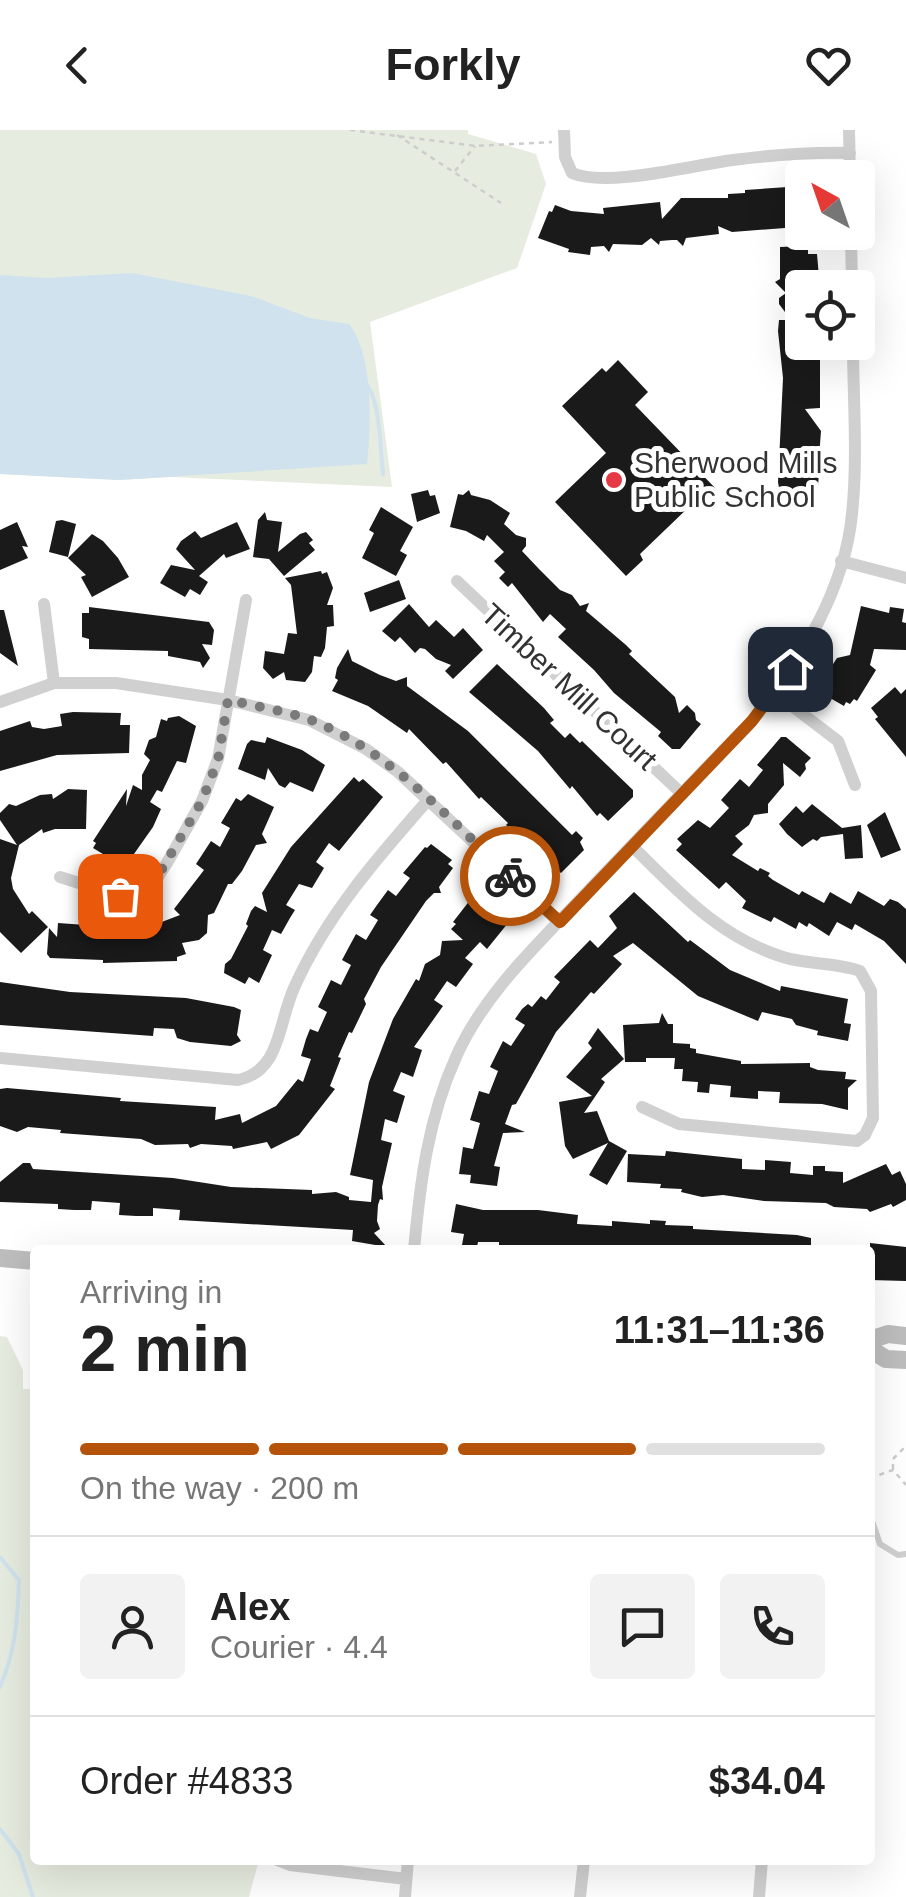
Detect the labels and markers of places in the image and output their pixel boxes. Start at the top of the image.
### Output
place label: Sherwood Mills Public School [634,446,837,513]
marker: Sherwood Mills Public School [603,469,625,491]
pin [748,627,833,712]
pin [78,854,163,939]

